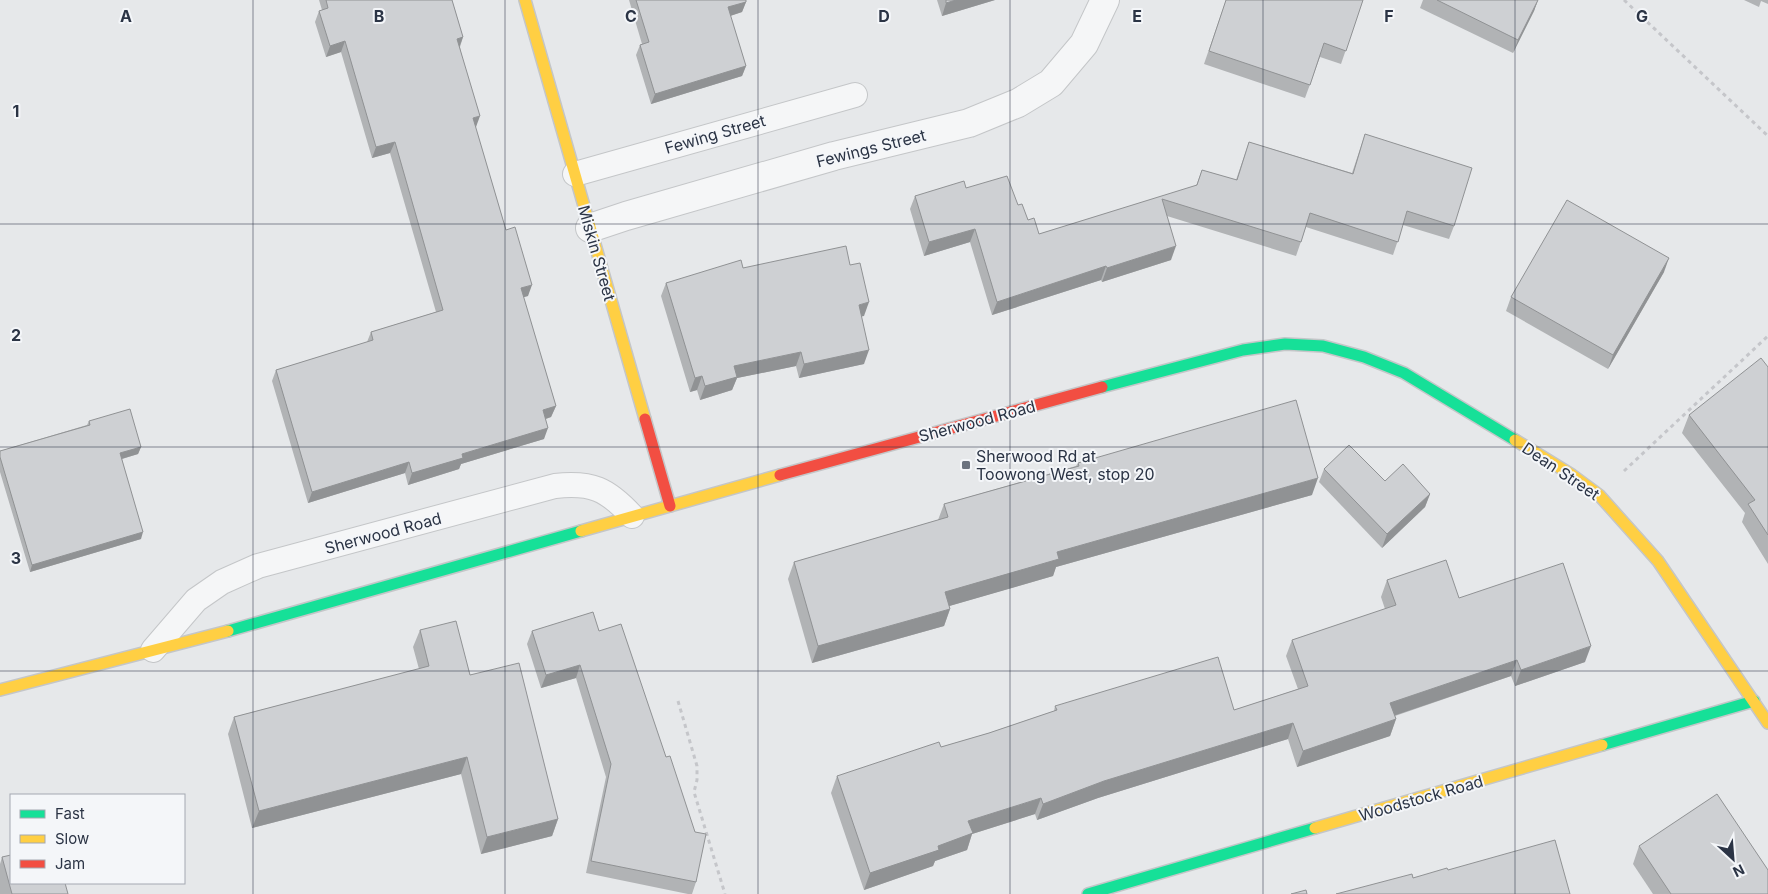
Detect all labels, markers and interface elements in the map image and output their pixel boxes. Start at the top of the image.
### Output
text: A [120,6,132,26]
text: B [374,6,384,26]
text: C [625,6,637,26]
text: D [878,6,890,26]
text: E [1132,6,1142,26]
text: F [1384,6,1394,26]
text: G [1636,6,1648,26]
text: 1 [13,101,19,121]
street label: Fewing Street [662,110,768,158]
street label: Fewings Street [814,125,928,171]
street label: Miskin Street [574,203,620,303]
text: 2 [11,325,21,345]
street label: Sherwood Road [916,396,1038,446]
street label: Dean Street [1518,438,1604,504]
place label: Sherwood Rd at Toowong West, stop 20 [976,446,1154,484]
marker: Sherwood Rd at Toowong West, stop 20 [960,459,972,471]
street label: Sherwood Road [322,508,444,558]
text: 3 [11,548,21,568]
street label: Woodstock Road [1357,771,1485,825]
legend [10,794,185,884]
text: Fast [55,804,85,823]
text: Slow [55,829,89,848]
north arrow [1708,834,1758,884]
text: Jam [55,854,85,873]
text: N [1730,861,1747,881]

